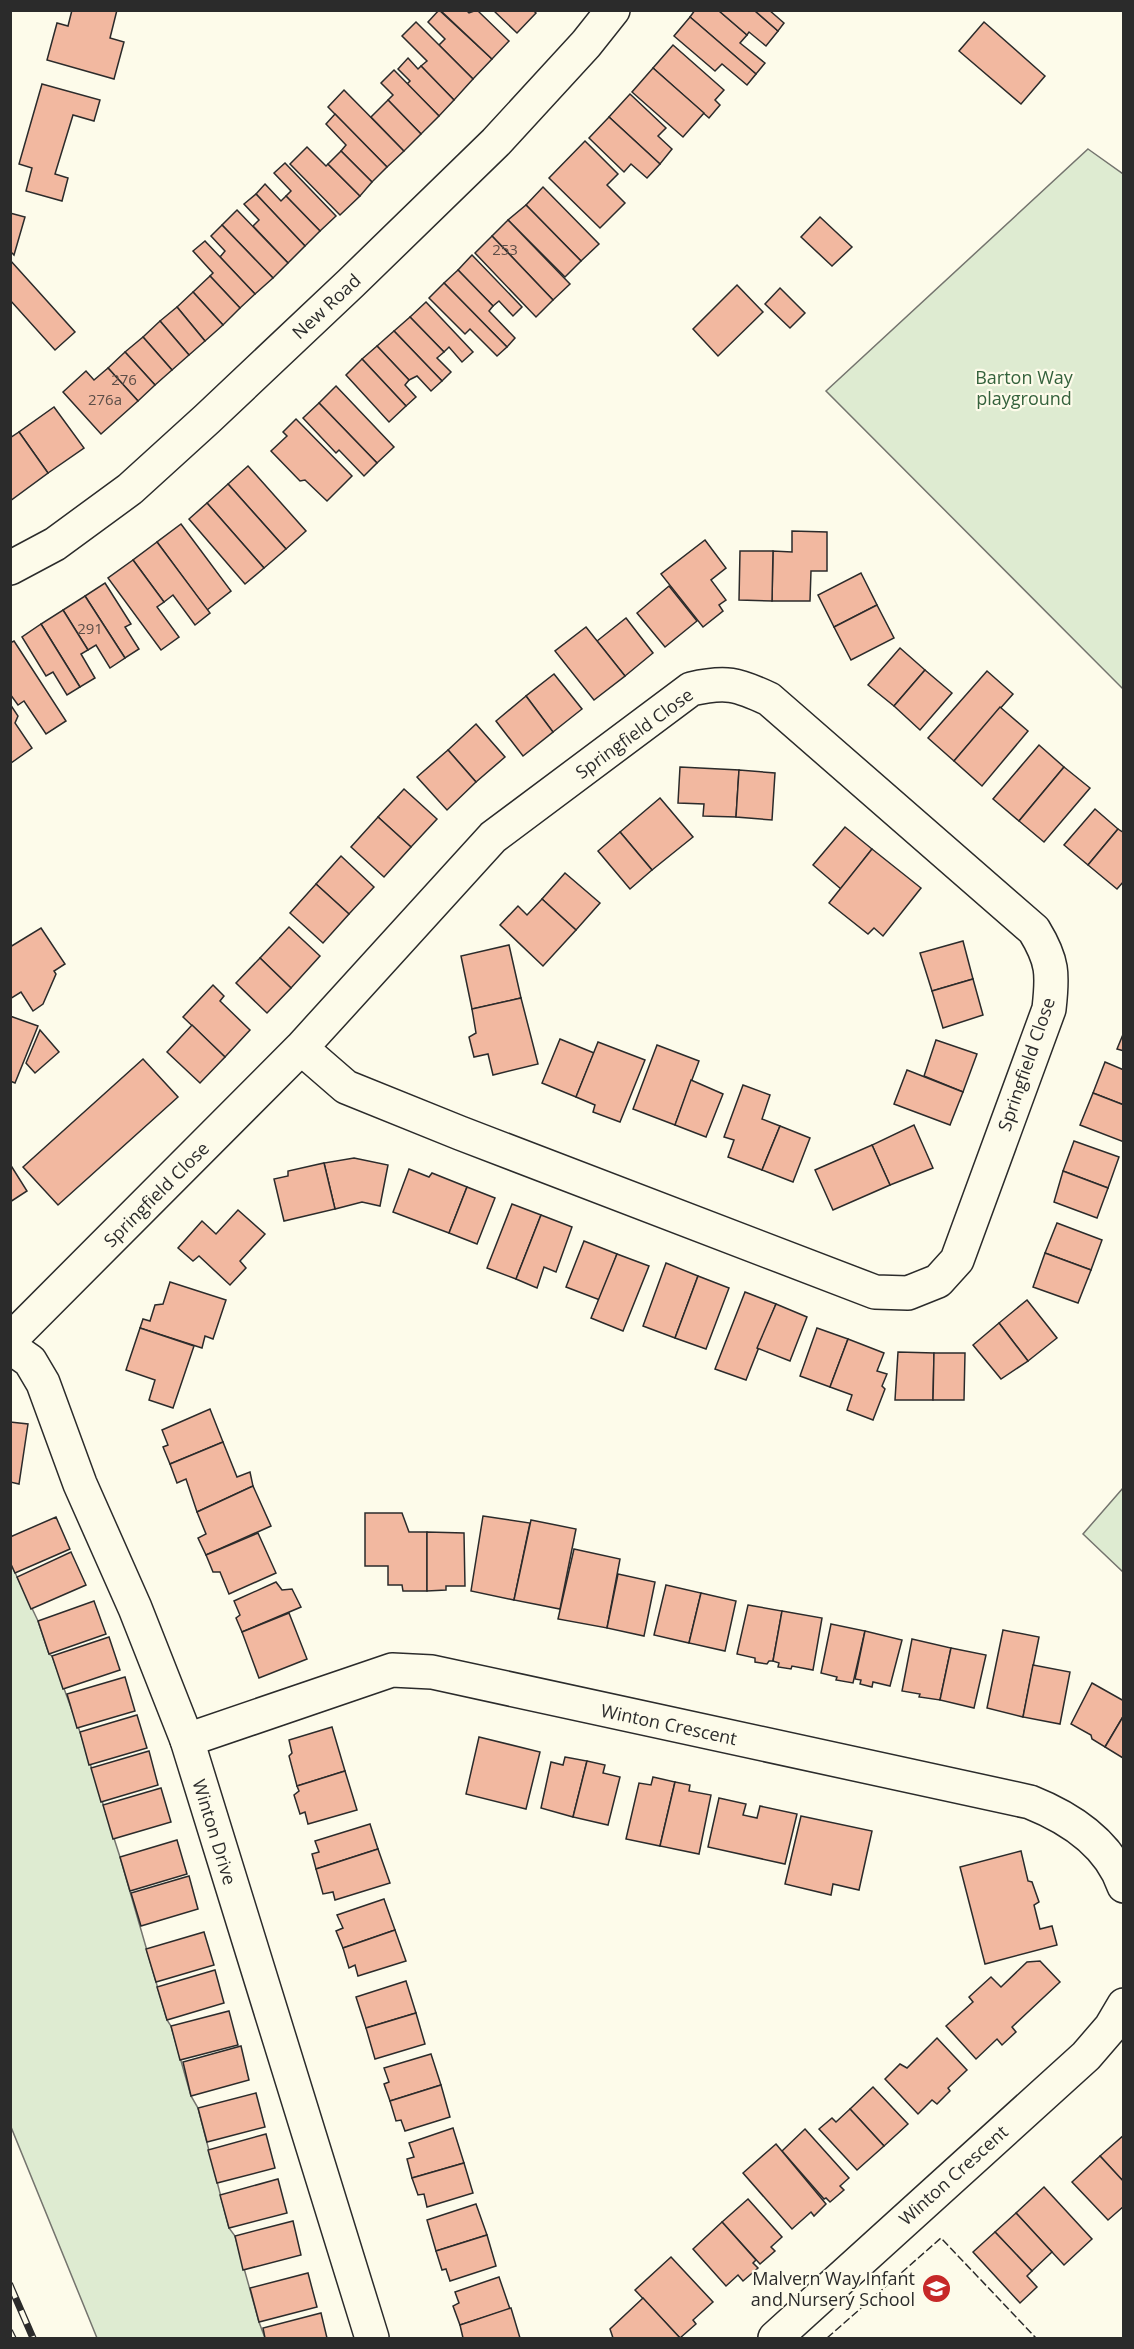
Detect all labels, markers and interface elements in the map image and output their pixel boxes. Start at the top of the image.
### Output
house number: 253 [492,239,518,259]
street label: New Road [287,268,365,344]
park label: Barton Way playground [975,365,1074,410]
house number: 276 [111,369,137,389]
house number: 276a [88,389,122,409]
house number: 291 [77,618,103,638]
street label: Springfield Close [570,682,698,784]
street label: Springfield Close [992,994,1060,1134]
street label: Springfield Close [98,1136,214,1252]
street label: Winton Crescent [599,1698,739,1750]
street label: Winton Drive [188,1776,242,1888]
street label: Winton Crescent [893,2120,1013,2230]
place label: Malvern Way Infant and Nursery School [751,2266,915,2311]
school or university icon: Malvern Way Infant and Nursery School [920,2272,952,2304]

